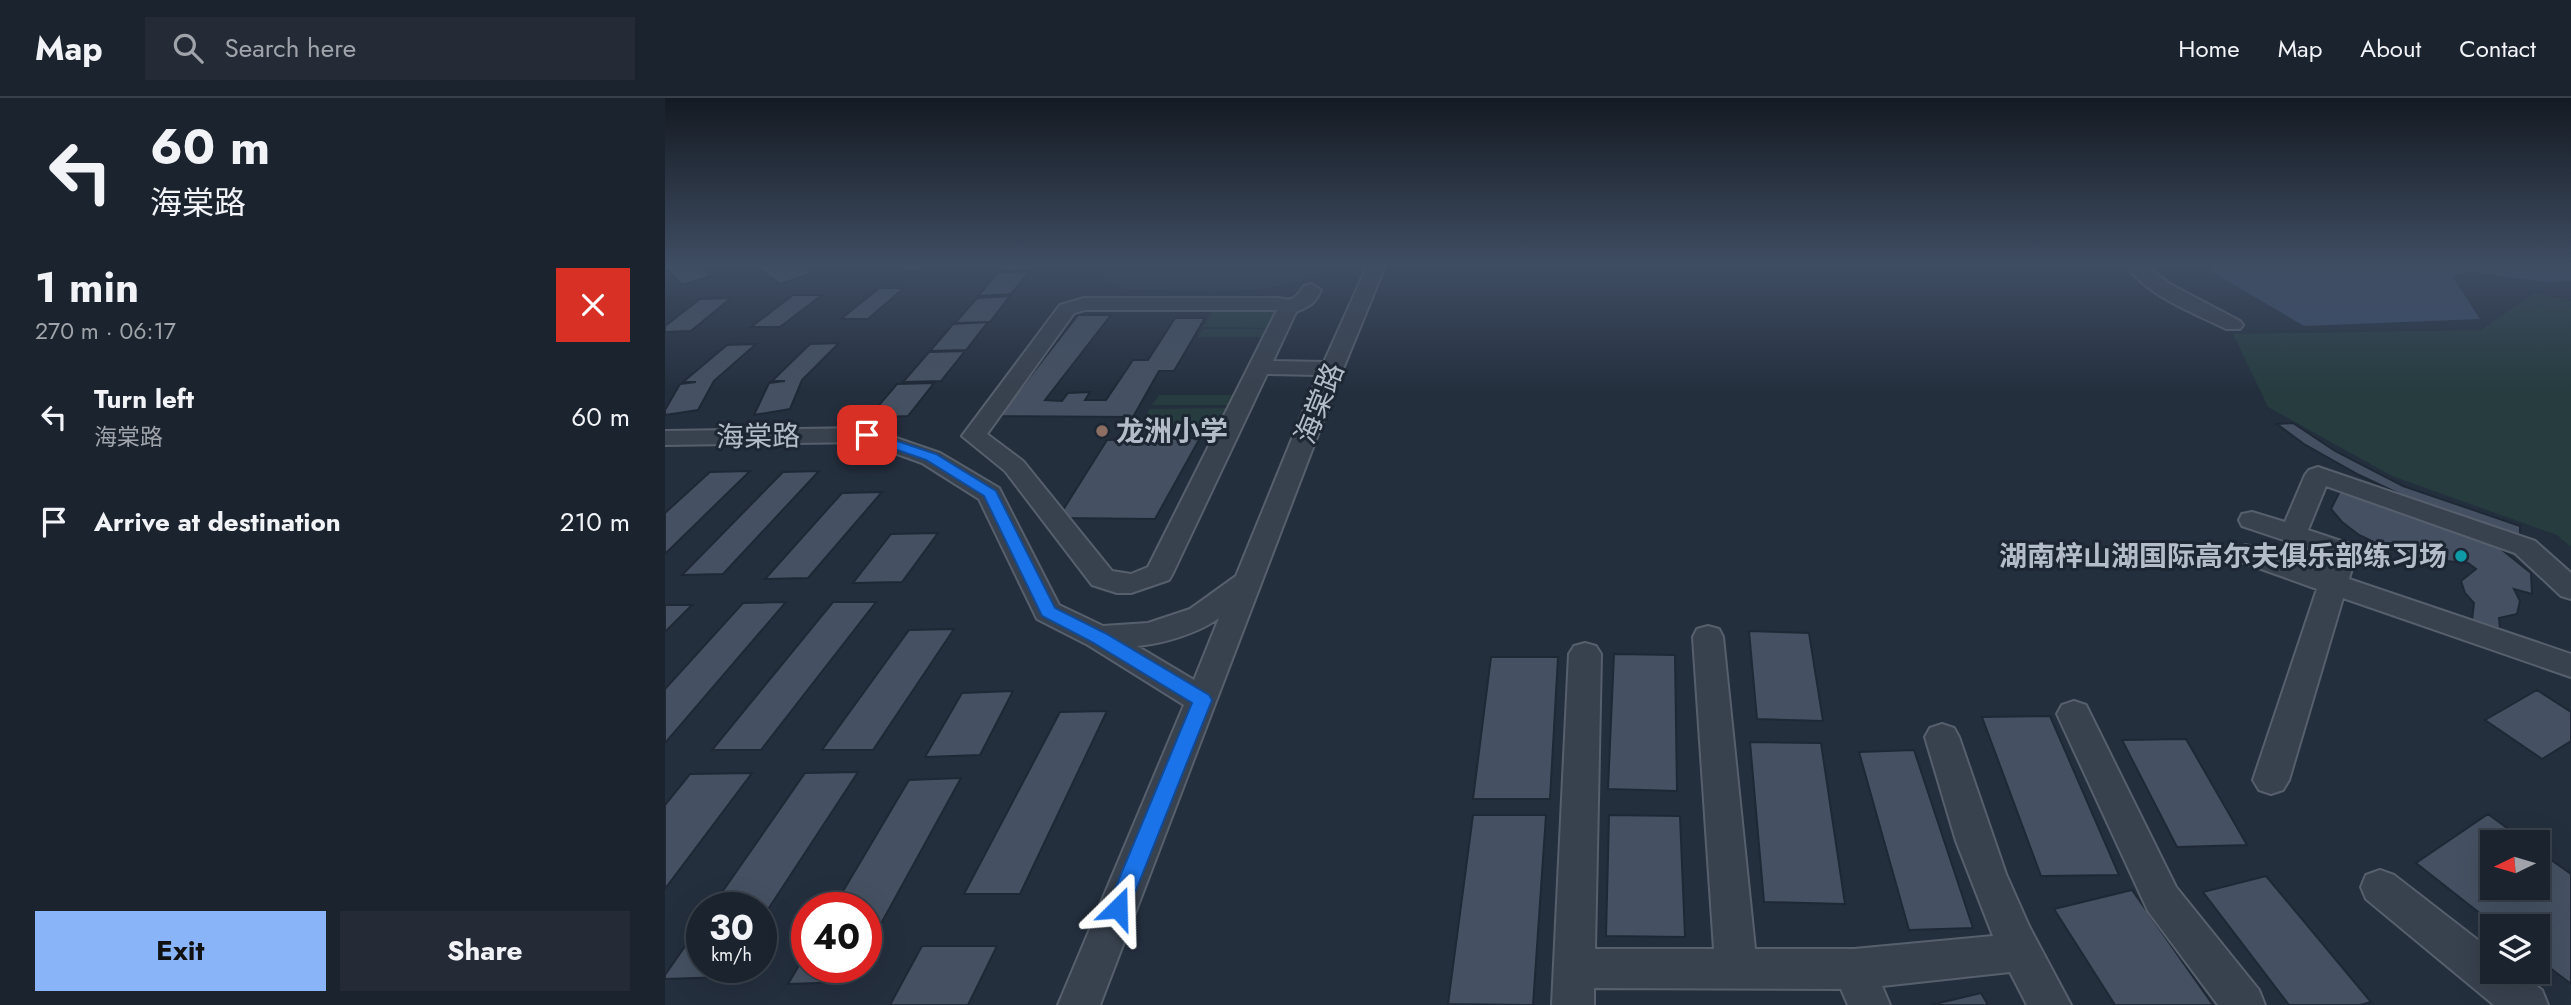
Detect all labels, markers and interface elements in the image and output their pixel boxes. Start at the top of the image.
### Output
search box [145,17,635,80]
text: Map [35,25,103,72]
icon: search [169,29,207,67]
text: Search here [225,29,356,67]
text: Home [2178,31,2240,66]
text: Map [2278,31,2322,66]
text: About [2360,31,2421,66]
text: Contact [2459,31,2536,66]
text: 60 m [150,112,270,182]
icon: left [35,126,126,217]
text: 海棠路 [150,180,246,226]
text: 1 min [35,257,139,318]
button: close [556,268,630,342]
text: 270 m · 06:17 [35,314,176,348]
street label: 海棠路 [1285,357,1354,450]
text: Turn left [94,380,194,418]
icon: left [35,398,73,436]
text: 60 m [571,398,630,436]
pin [837,405,897,465]
place label: 龙洲小学 [1116,411,1228,452]
street label: 海棠路 [716,415,800,458]
icon: arrive [848,416,886,454]
text: 海棠路 [94,420,163,454]
marker: 龙洲小学 [1094,423,1110,439]
icon: arrive [35,503,73,541]
text: Arrive at destination [94,503,341,541]
text: 210 m [560,503,630,541]
place label: 湖南梓山湖国际高尔夫俱乐部练习场 [1999,536,2447,577]
marker: 湖南梓山湖国际高尔夫俱乐部练习场 [2453,548,2469,564]
north arrow [2480,830,2550,900]
map controls [2480,830,2550,984]
position arrow [1081,871,1155,945]
speed limit sign: 40 [791,892,882,983]
text: 30 [709,903,754,953]
button: Exit [35,911,326,991]
button: Share [340,911,630,991]
button: layers [2480,914,2550,984]
text: km/h [711,942,752,968]

